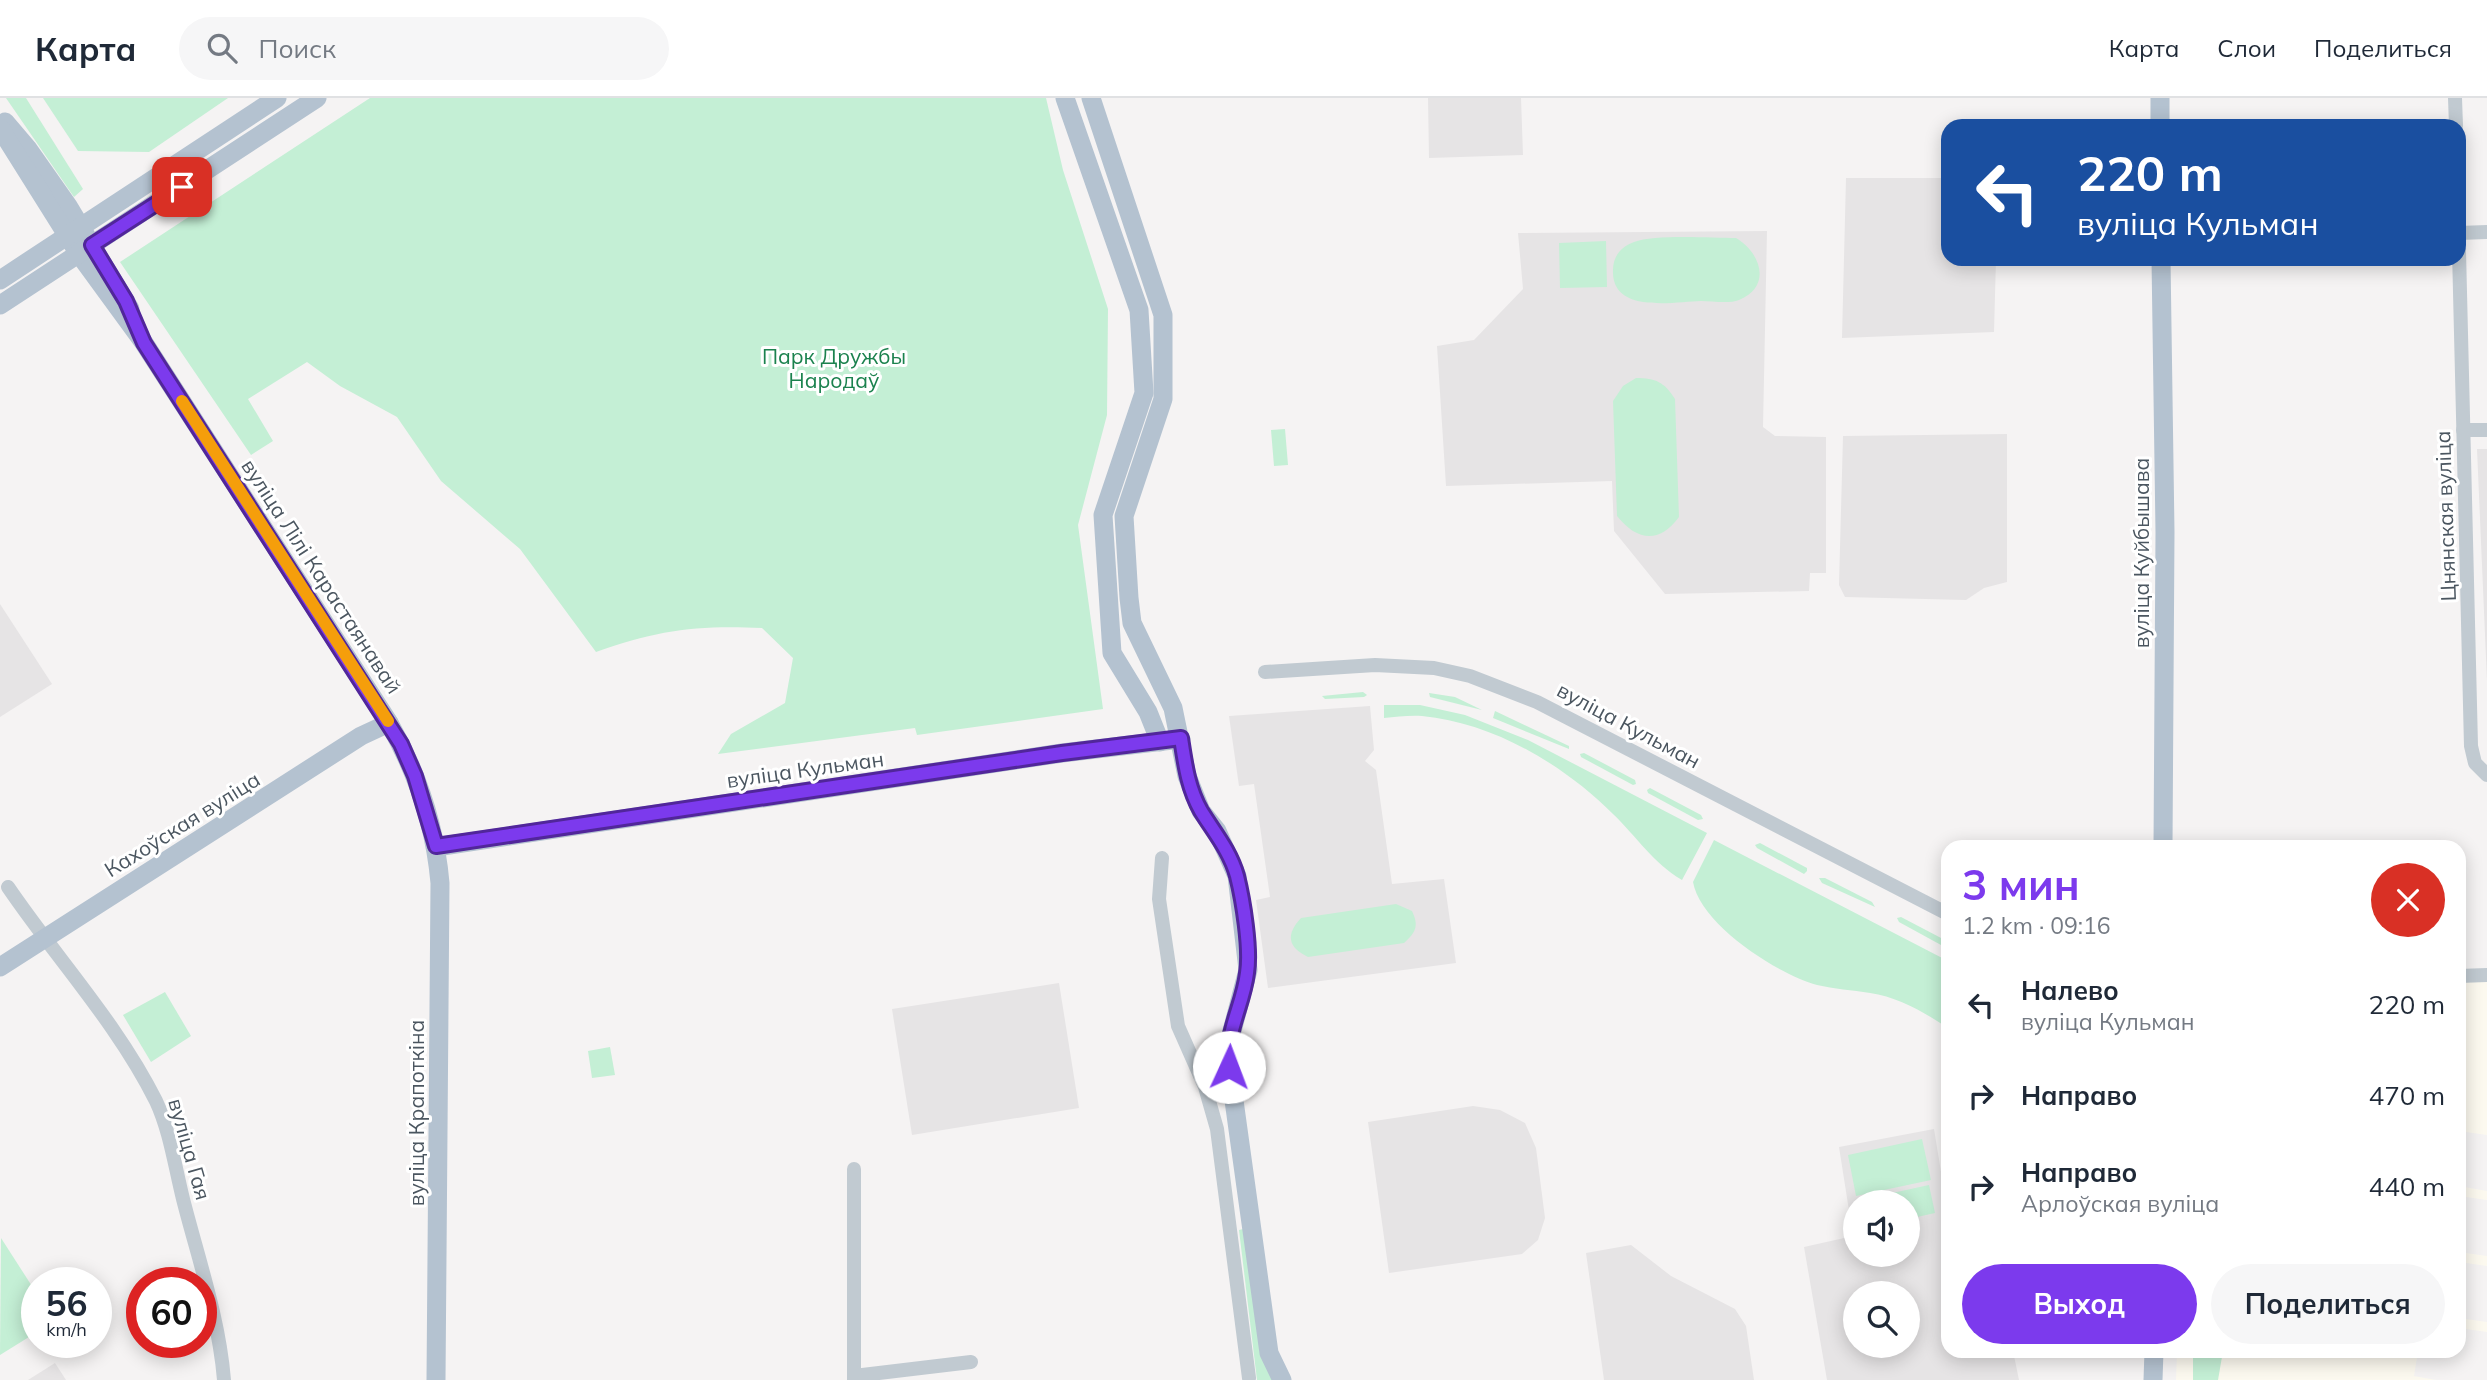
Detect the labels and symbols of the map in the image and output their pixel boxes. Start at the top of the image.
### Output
pin [152,157,212,217]
park label: Парк Дружбы Народаў [762,343,906,393]
street label: Цнянская вуліца [2429,430,2461,602]
street label: вуліца Лілі Карастаянавай [236,454,408,698]
street label: вуліца Куйбышава [2128,458,2154,648]
street label: вуліца Кульман [1553,676,1705,774]
street label: вуліца Кульман [725,745,885,793]
street label: Кахоўская вуліца [99,766,265,882]
street label: вуліца Крапоткіна [403,1020,429,1206]
position arrow [1192,1030,1266,1104]
street label: вуліца Гая [163,1095,217,1203]
speed limit sign: 60 [126,1267,217,1358]

